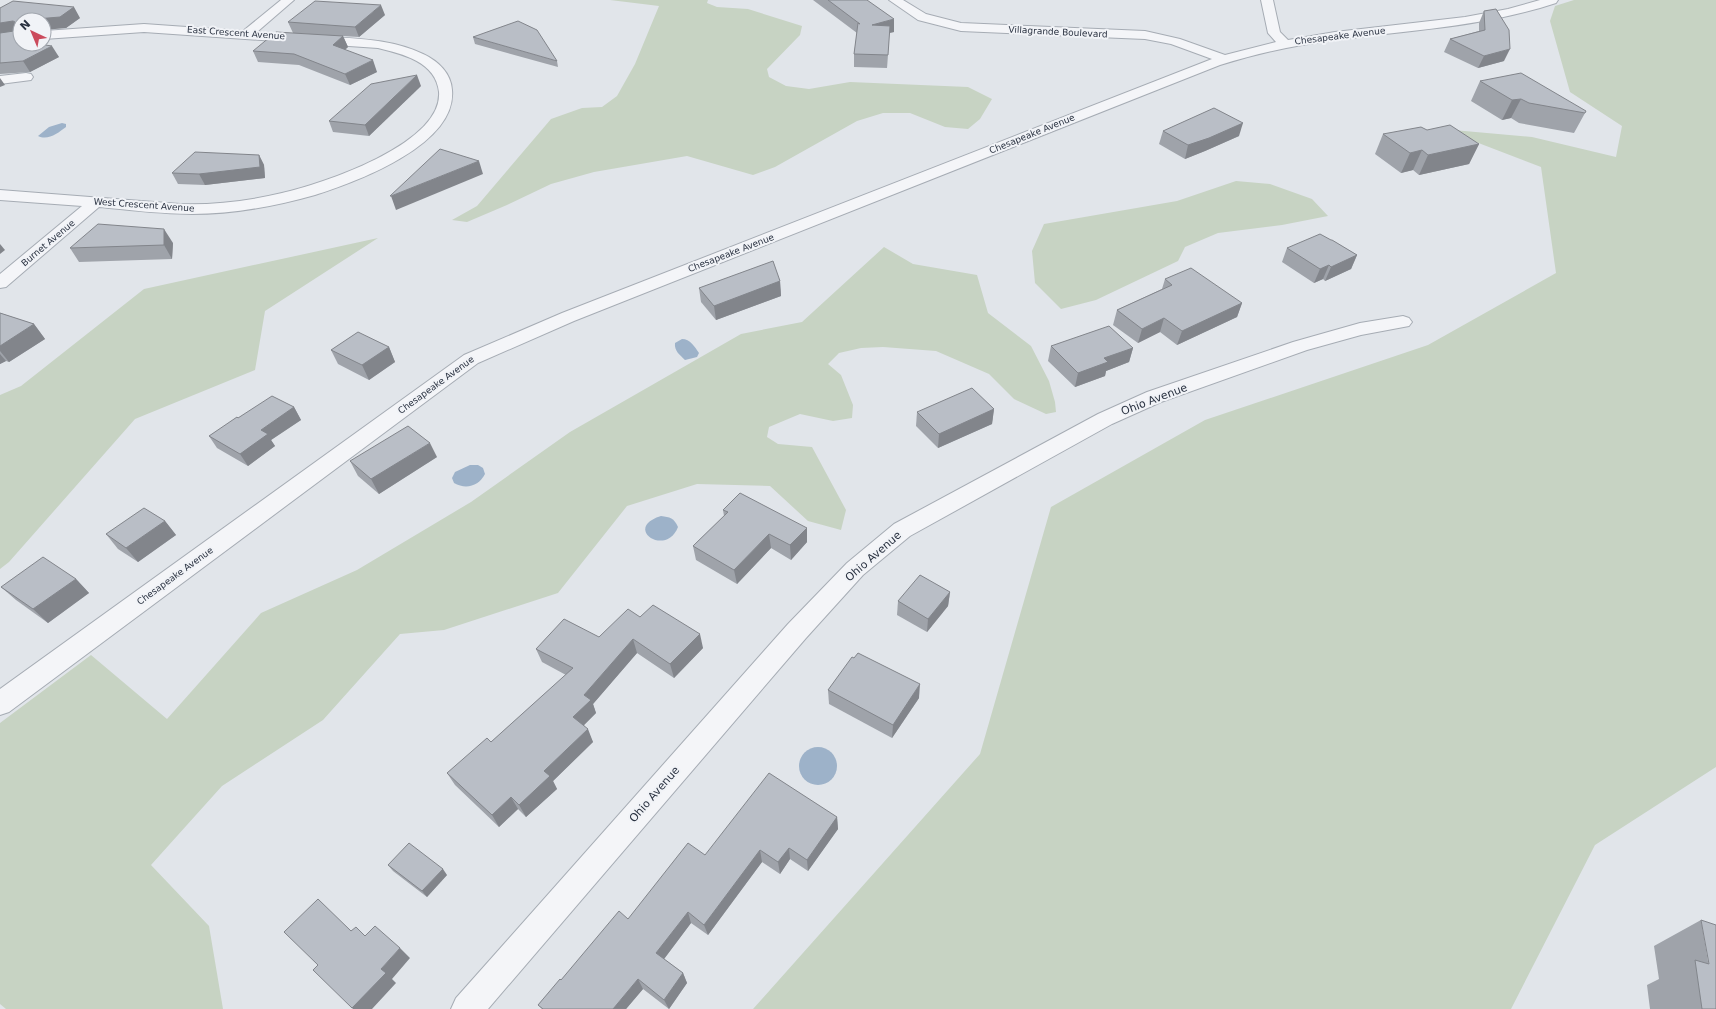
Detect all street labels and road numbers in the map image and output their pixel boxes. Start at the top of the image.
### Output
street label: Villagrande Boulevard [1008,24,1108,40]
street label: East Crescent Avenue [187,25,286,41]
street label: Chesapeake Avenue [1294,25,1386,47]
street label: Chesapeake Avenue [988,112,1077,156]
street label: West Crescent Avenue [93,196,195,214]
street label: Burnet Avenue [19,218,77,268]
street label: Chesapeake Avenue [687,232,776,274]
street label: Chesapeake Avenue [396,354,476,416]
street label: Ohio Avenue [1119,381,1189,418]
street label: Ohio Avenue [843,528,904,584]
street label: Chesapeake Avenue [135,545,215,607]
street label: Ohio Avenue [627,764,682,825]

